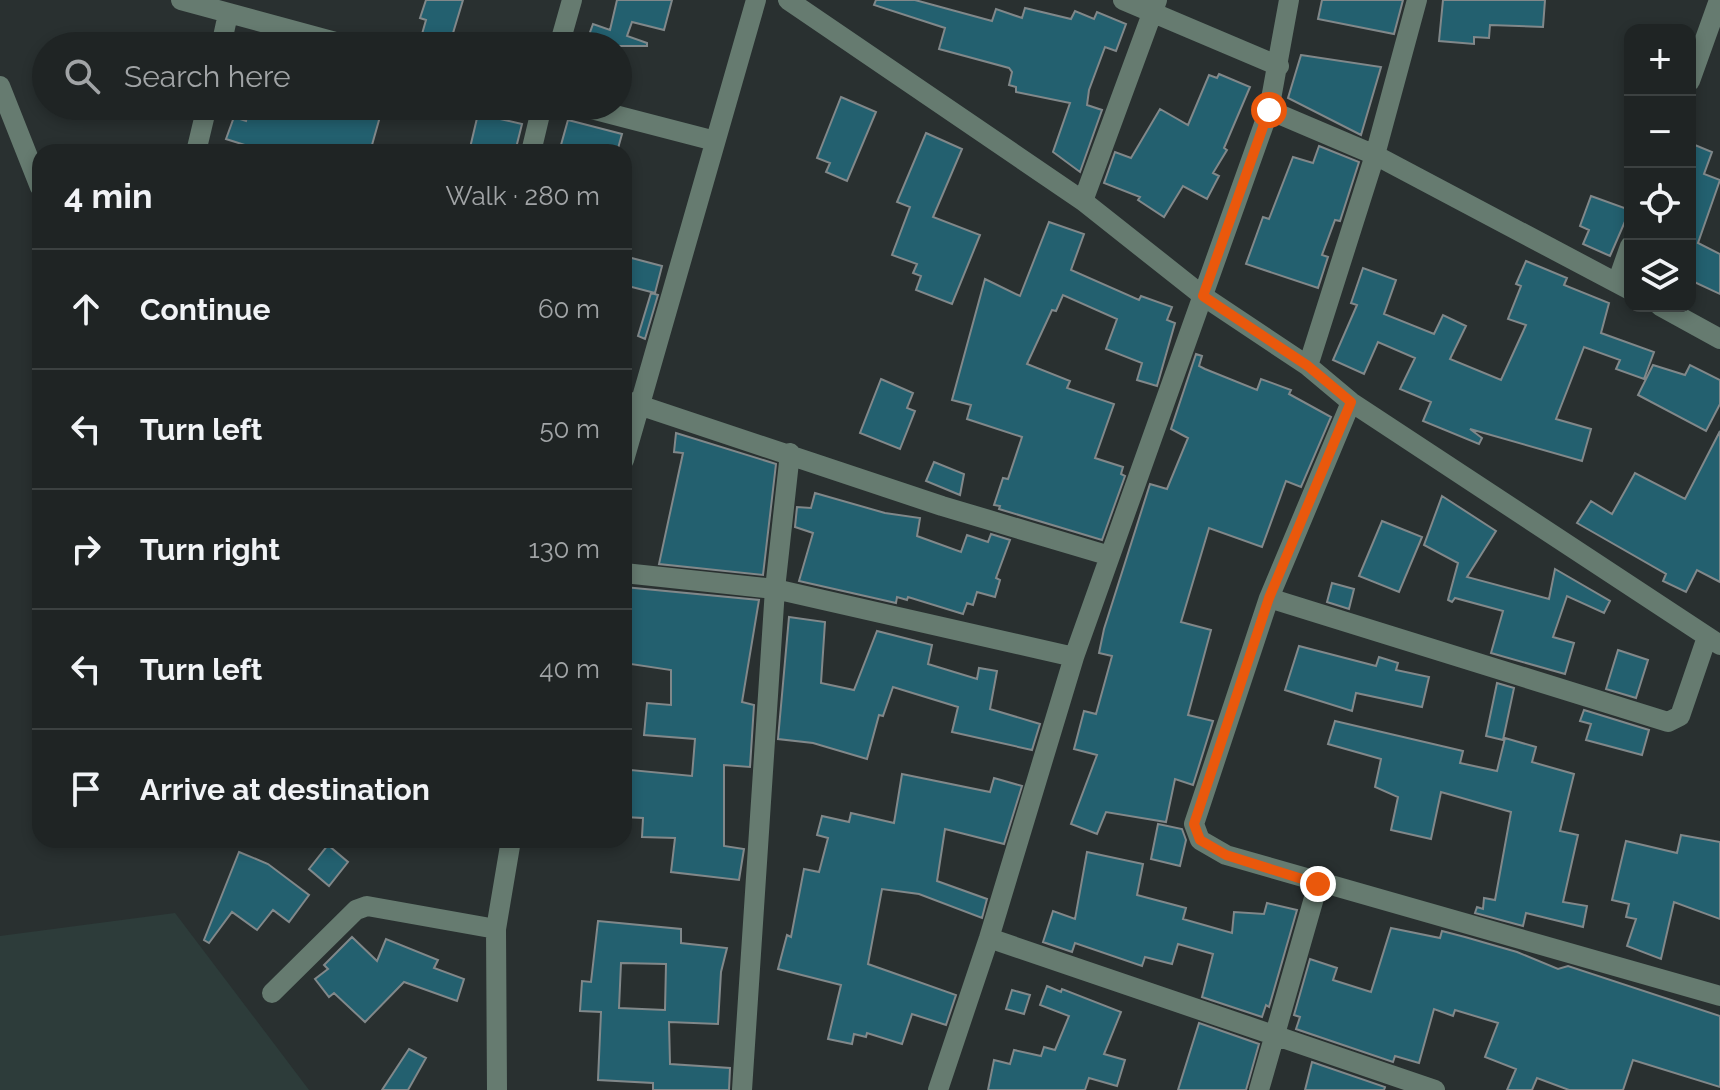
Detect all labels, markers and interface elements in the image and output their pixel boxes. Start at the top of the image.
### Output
map controls [1624,24,1696,312]
button: + [1624,24,1696,96]
search box [32,32,632,120]
icon: search [60,54,104,98]
text: Search here [124,59,291,94]
route start [1251,92,1287,128]
button: − [1624,96,1696,168]
button: locate [1624,168,1696,240]
text: 4 min [64,176,152,216]
text: Walk · 280 m [446,181,600,211]
button: layers [1624,240,1696,312]
icon: ahead [64,287,108,331]
text: Continue [140,292,271,327]
text: 60 m [538,294,600,324]
icon: left [64,407,108,451]
text: Turn left [140,412,262,447]
text: 50 m [539,414,600,444]
icon: right [64,527,108,571]
text: Turn right [140,532,280,567]
text: 130 m [529,534,600,564]
icon: left [64,647,108,691]
text: Turn left [140,652,262,687]
text: 40 m [539,654,600,684]
icon: arrive [64,767,108,811]
text: Arrive at destination [140,772,430,807]
route end [1300,866,1336,902]

